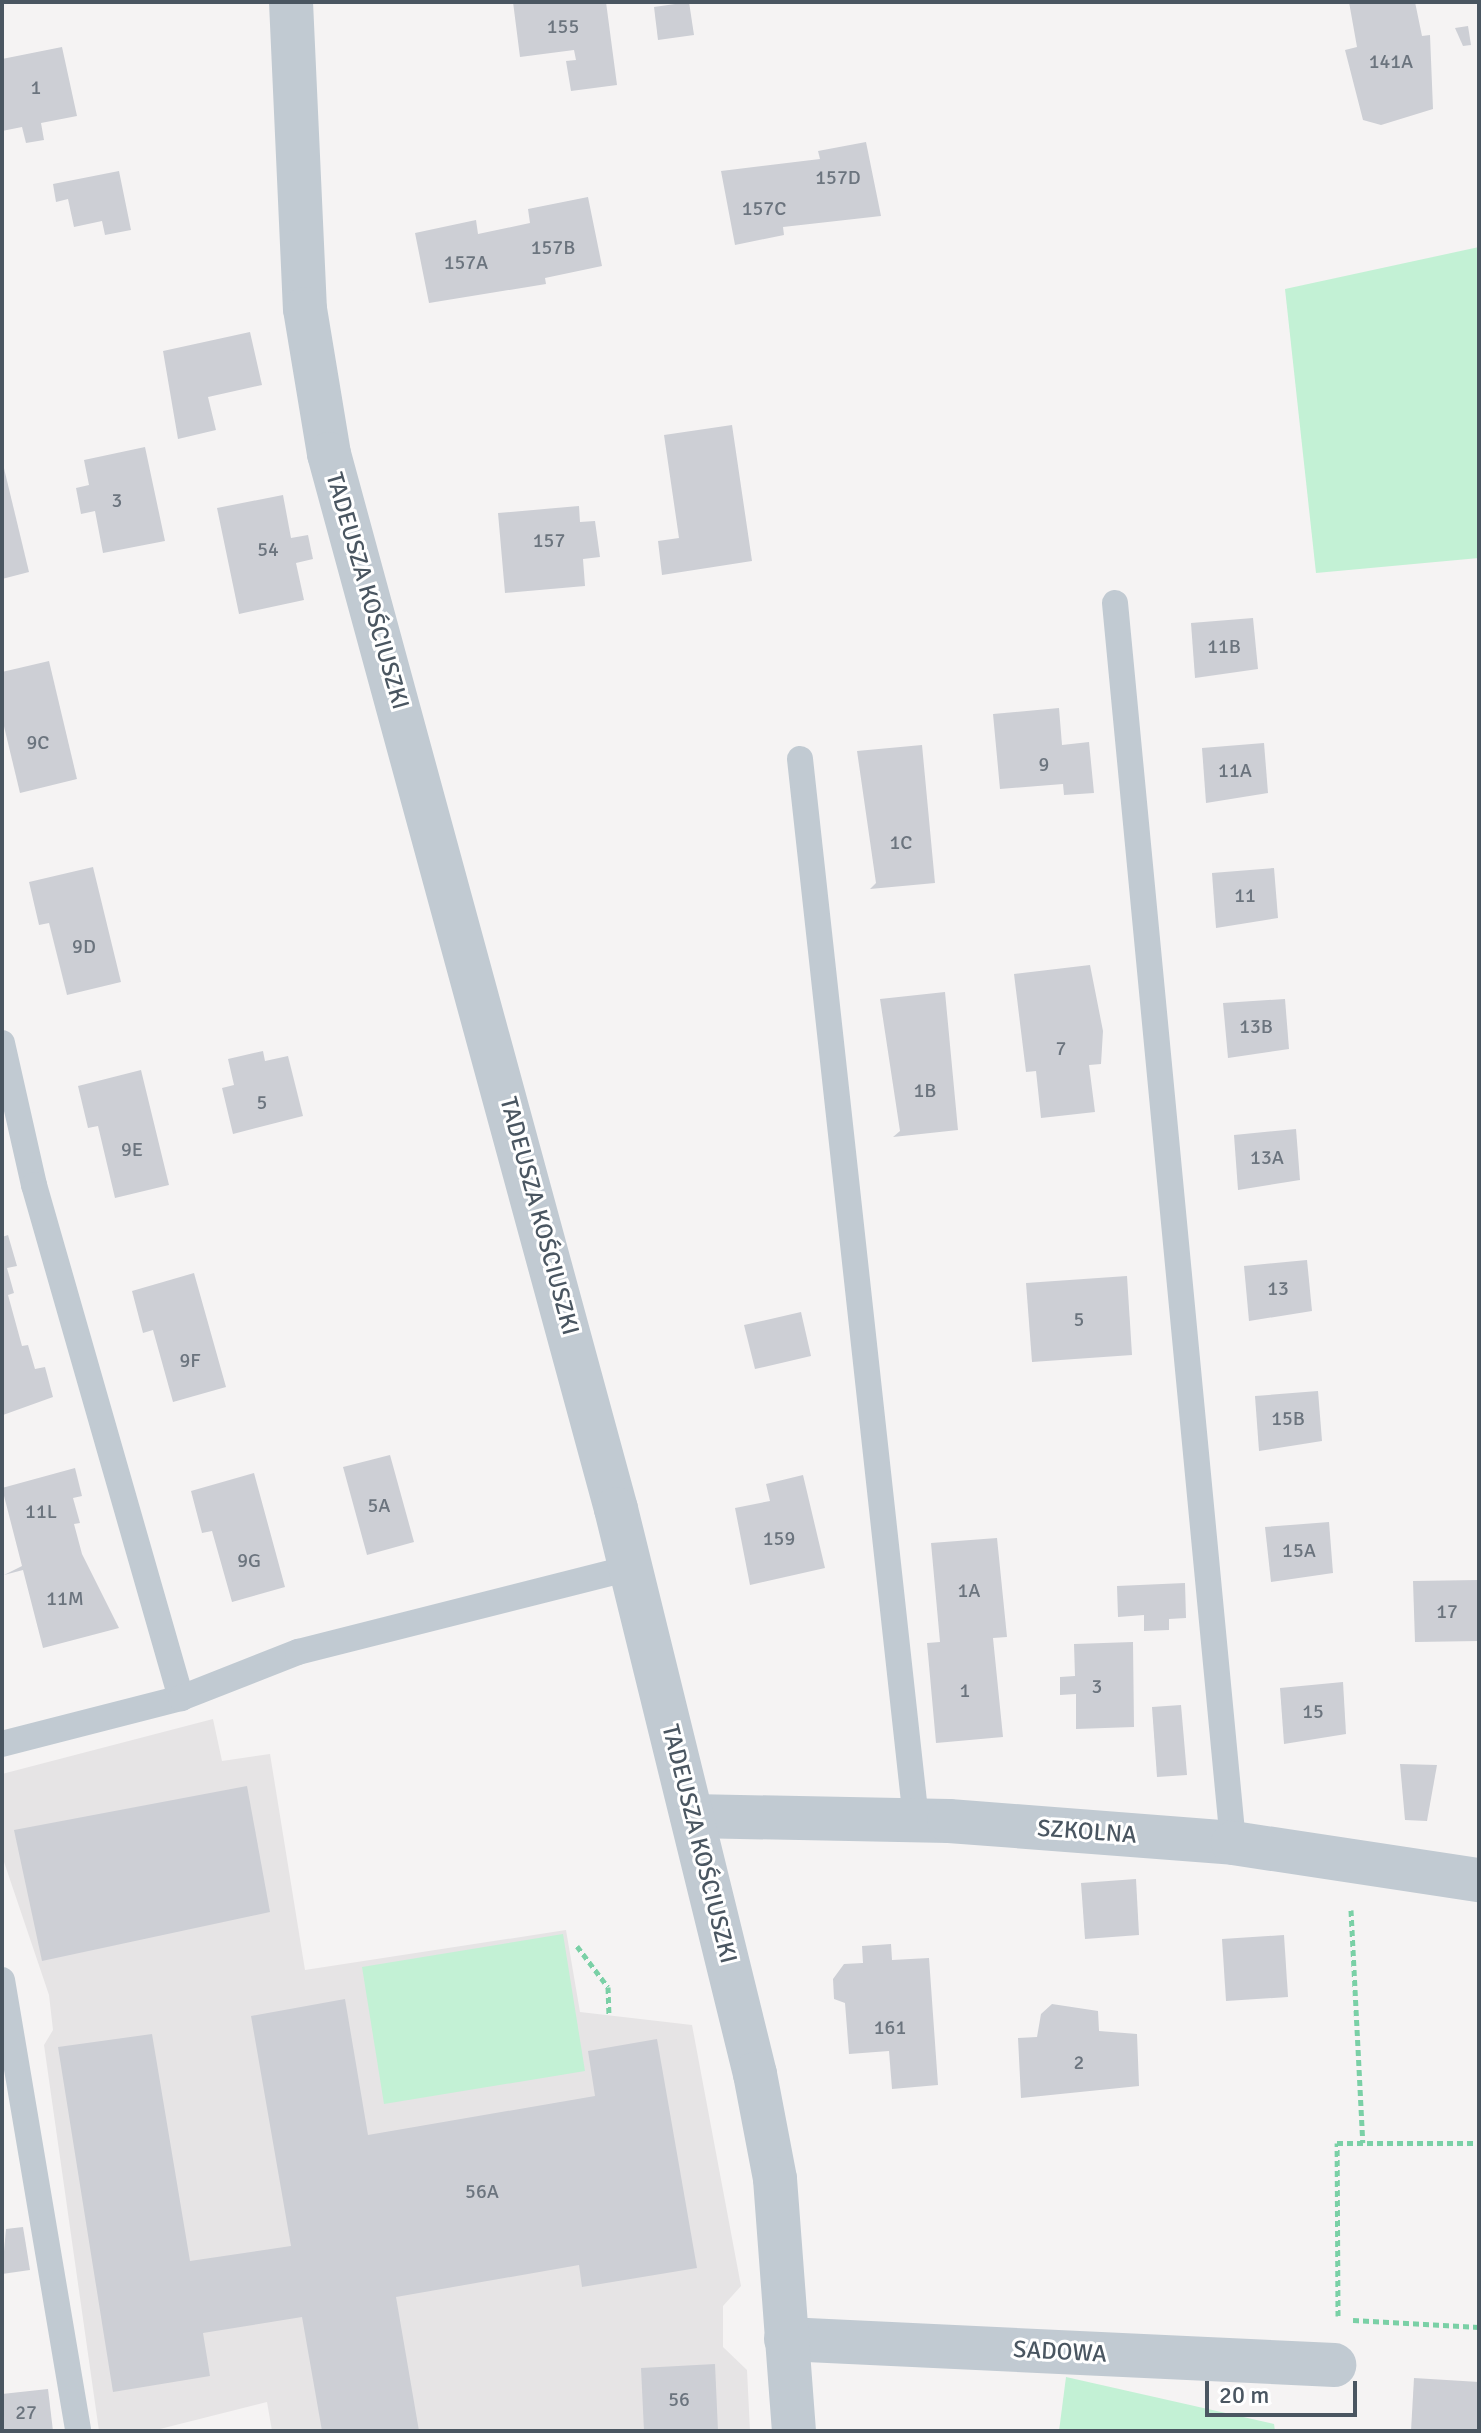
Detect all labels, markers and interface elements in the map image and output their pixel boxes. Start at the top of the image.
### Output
house number: 155 [547,14,579,38]
house number: 141A [1369,49,1413,73]
house number: 1 [31,75,41,99]
house number: 157D [815,165,861,189]
house number: 157C [742,196,786,220]
house number: 157B [531,235,575,259]
house number: 157A [444,250,488,274]
street label: TADEUSZA KOŚCIUSZKI [319,469,415,713]
house number: 3 [112,488,122,512]
house number: 157 [533,528,565,552]
house number: 54 [257,537,279,561]
house number: 11B [1207,634,1241,658]
house number: 9C [27,730,49,754]
house number: 9 [1039,752,1049,776]
house number: 11A [1218,758,1252,782]
house number: 1C [890,830,912,854]
house number: 11 [1234,883,1256,907]
house number: 9D [72,934,96,958]
house number: 13B [1239,1014,1273,1038]
house number: 7 [1056,1036,1066,1060]
house number: 1B [914,1078,936,1102]
house number: 5 [257,1090,267,1114]
street label: TADEUSZA KOŚCIUSZKI [493,1094,585,1338]
house number: 9E [121,1137,143,1161]
house number: 13A [1250,1145,1284,1169]
house number: 13 [1267,1276,1289,1300]
house number: 5 [1074,1307,1084,1331]
house number: 9F [179,1348,201,1372]
house number: 15B [1271,1406,1305,1430]
house number: 5A [367,1493,391,1517]
house number: 11L [25,1499,57,1523]
house number: 159 [763,1526,795,1550]
house number: 15A [1282,1538,1316,1562]
house number: 9G [237,1548,261,1572]
house number: 1A [957,1578,981,1602]
house number: 11M [46,1586,84,1610]
house number: 17 [1436,1599,1458,1623]
house number: 3 [1092,1674,1102,1698]
house number: 1 [960,1678,970,1702]
house number: 15 [1302,1699,1324,1723]
street label: TADEUSZA KOŚCIUSZKI [655,1722,743,1966]
street label: SZKOLNA [1036,1814,1138,1850]
house number: 161 [874,2015,906,2039]
house number: 2 [1074,2050,1084,2074]
house number: 56A [465,2179,499,2203]
street label: SADOWA [1012,2335,1108,2369]
scale bar [1209,2365,1361,2415]
text: 20 m [1219,2380,1269,2410]
house number: 56 [668,2387,690,2411]
house number: 27 [15,2400,37,2424]

